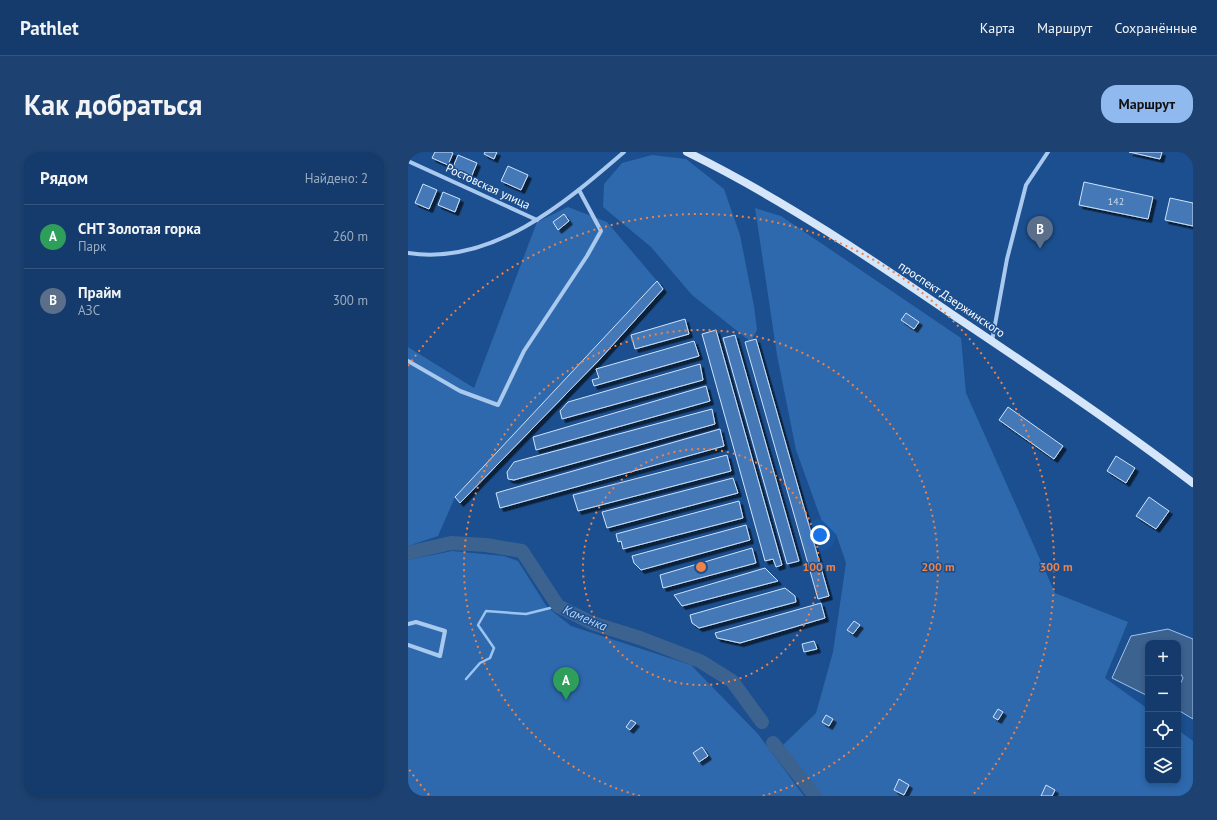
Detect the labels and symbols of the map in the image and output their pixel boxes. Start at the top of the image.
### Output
street label: Ростовская улица [443,160,533,212]
house number: 142 [1108,195,1124,208]
pin: B [1027,216,1053,249]
street label: проспект Дзержинского [896,258,1008,340]
your location [810,525,830,545]
text: 100 m [802,559,836,574]
text: 200 m [921,559,955,574]
text: 300 m [1039,559,1073,574]
centre of rings [694,560,708,574]
water label: Каменка [560,601,610,635]
pin: A [553,667,579,700]

